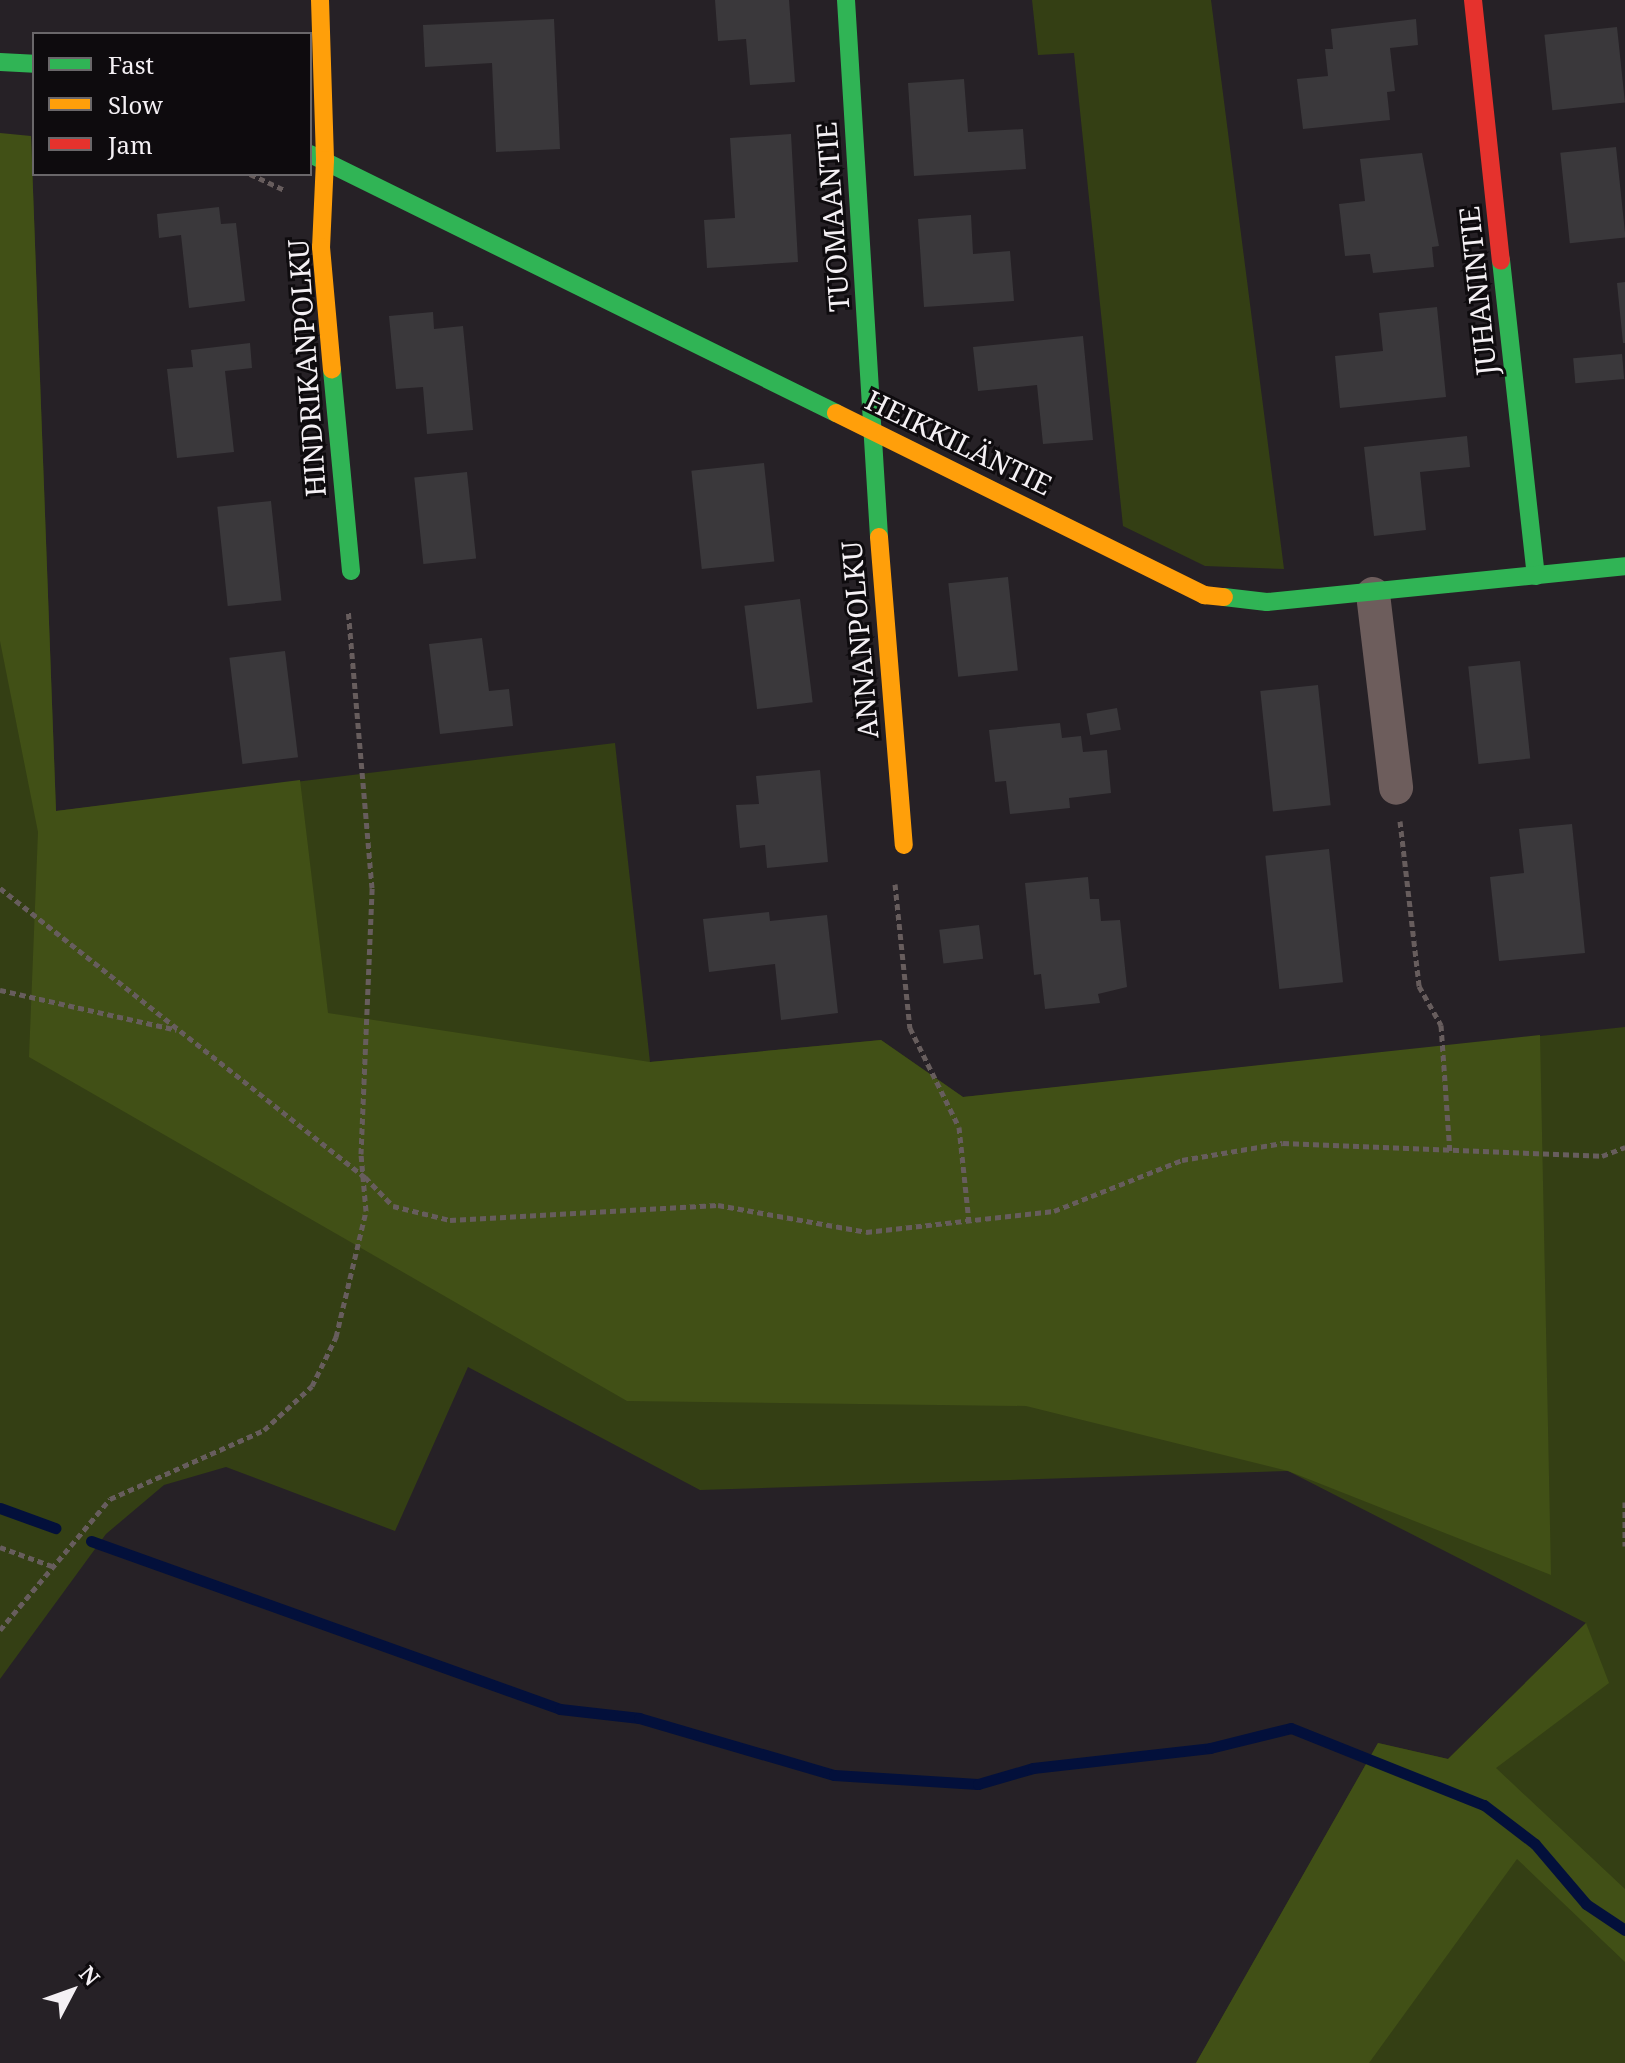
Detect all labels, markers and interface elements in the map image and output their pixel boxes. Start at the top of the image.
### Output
legend [32,32,312,176]
text: Fast [108,48,154,81]
text: Slow [108,88,163,121]
street label: TUOMAANTIE [809,121,855,313]
text: Jam [108,128,153,161]
street label: JUHANINTIE [1451,205,1503,377]
street label: HINDRIKANPOLKU [280,238,332,498]
street label: HEIKKILÄNTIE [860,382,1058,502]
street label: ANNANPOLKU [834,540,884,740]
north arrow [32,1951,112,2031]
text: N [73,1959,107,1992]

